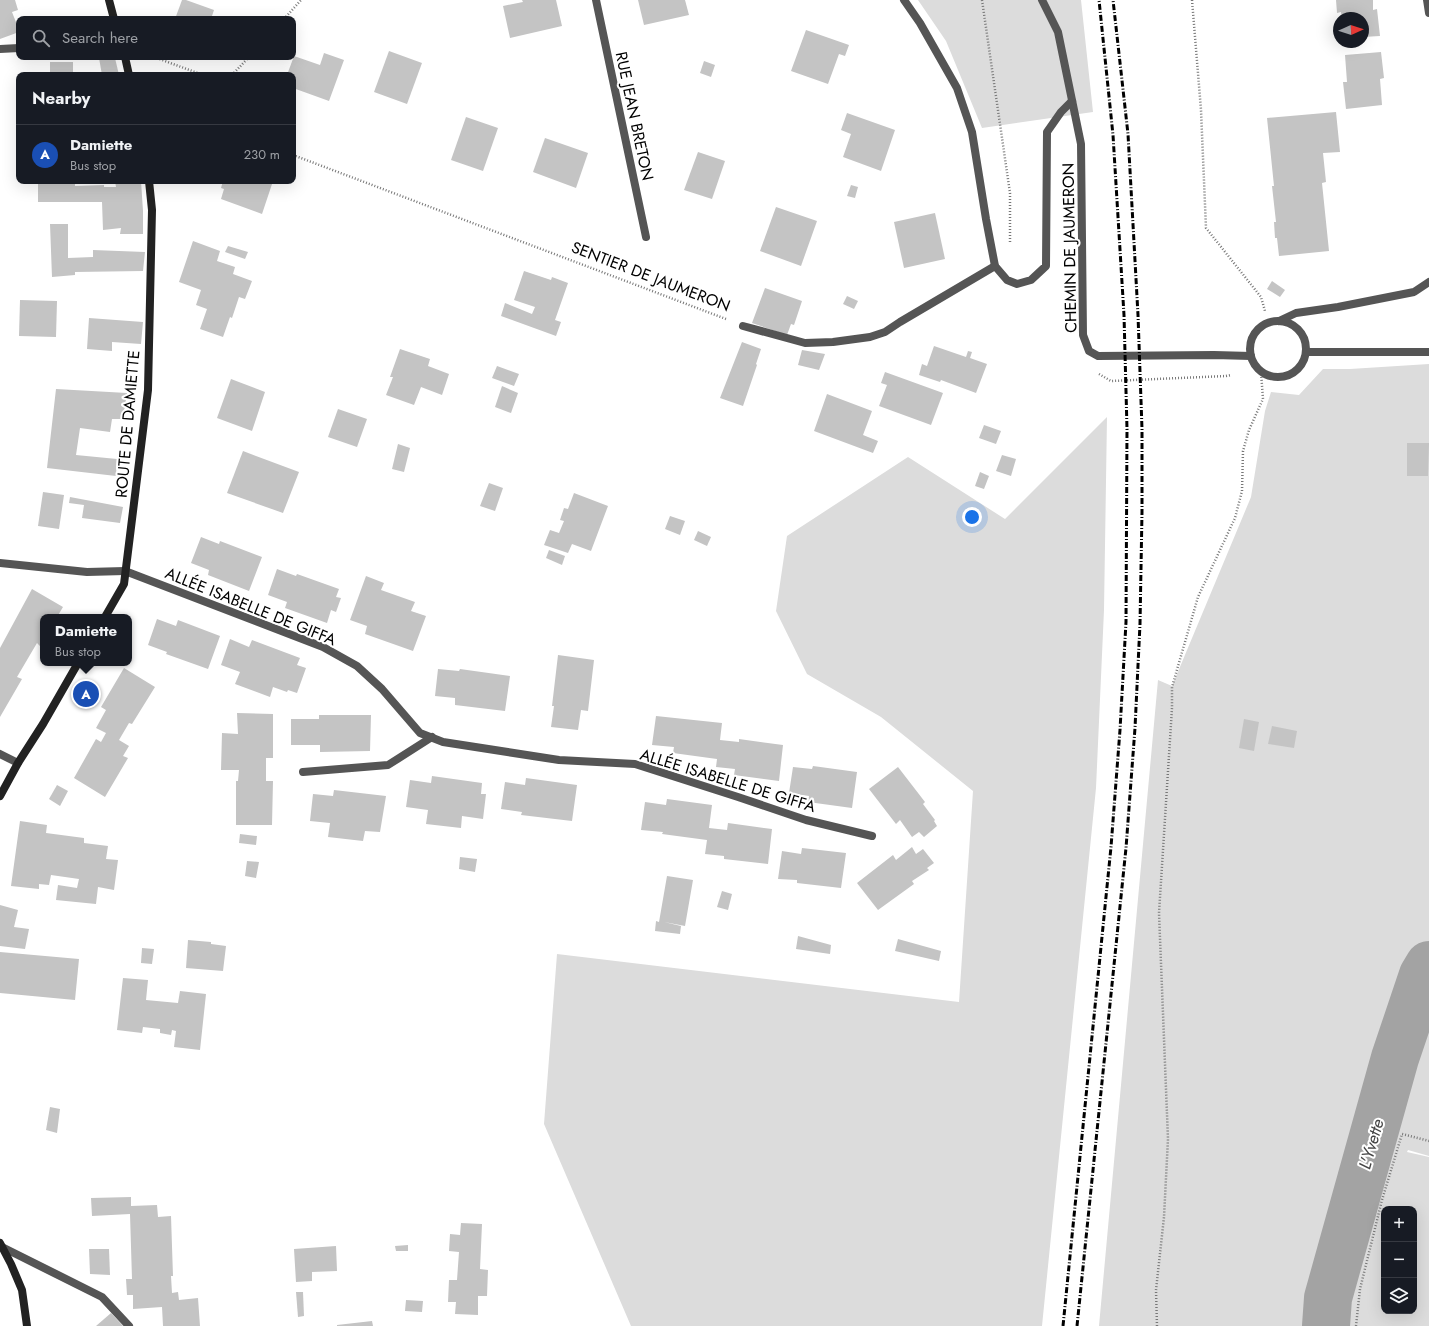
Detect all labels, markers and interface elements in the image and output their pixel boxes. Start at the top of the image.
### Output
north arrow [1333,12,1369,48]
search box [16,16,296,60]
icon: search [30,27,52,49]
text: Search here [62,27,138,49]
street label: RUE JEAN BRETON [610,49,659,183]
text: Nearby [32,86,90,110]
text: Damiette [70,134,132,156]
text: A [40,145,50,164]
text: 230 m [244,145,280,164]
text: Bus stop [70,156,116,175]
street label: CHEMIN DE JAUMERON [1057,163,1082,333]
street label: SENTIER DE JAUMERON [568,236,734,317]
street label: ROUTE DE DAMIETTE [110,349,145,499]
your location [962,507,982,527]
street label: ALLÉE ISABELLE DE GIFFA [162,562,340,651]
popup [40,614,132,666]
text: Damiette [55,620,117,642]
text: Bus stop [55,642,101,661]
pin: A [73,679,99,709]
street label: ALLÉE ISABELLE DE GIFFA [637,743,819,818]
water label: L'Yvette [1352,1116,1390,1172]
map controls [1381,1206,1417,1314]
button: + [1381,1206,1417,1242]
button: − [1381,1242,1417,1278]
button: layers [1381,1278,1417,1314]

